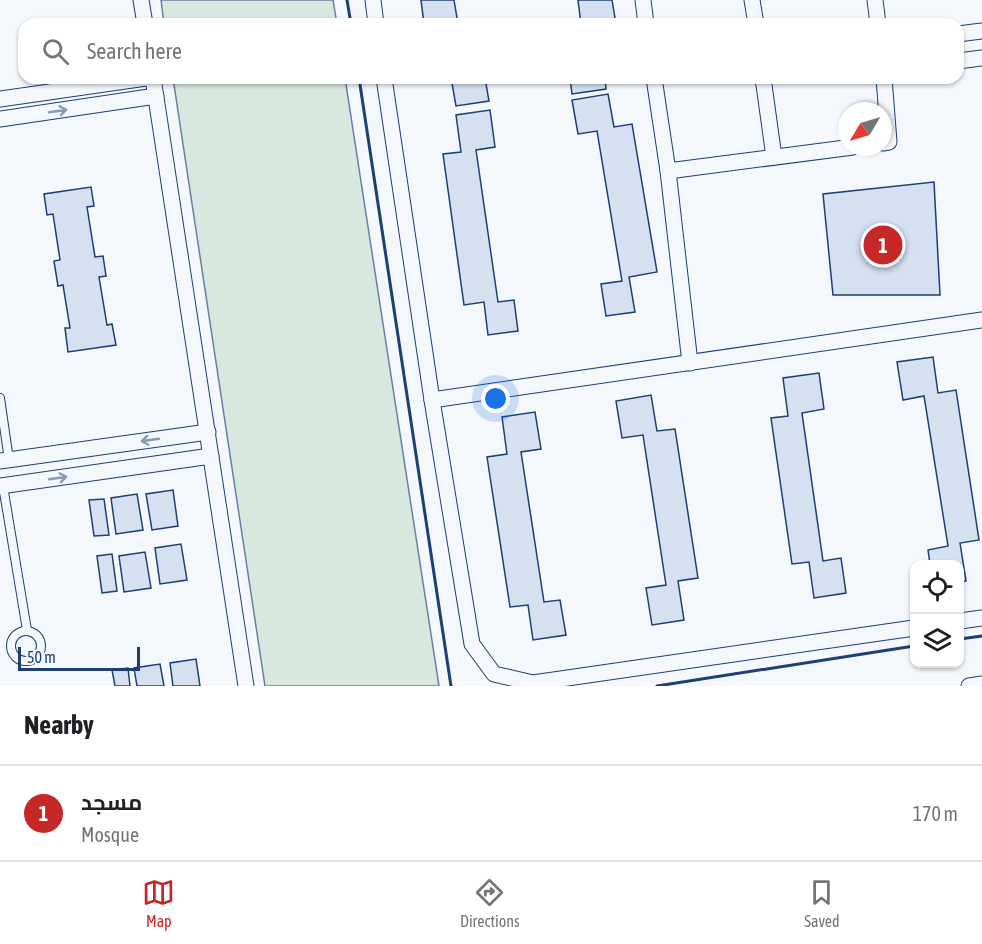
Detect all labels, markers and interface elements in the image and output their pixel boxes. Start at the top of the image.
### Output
search box [18,18,964,84]
icon: search [39,35,72,68]
text: Search here [87,38,182,64]
north arrow [838,102,892,156]
one-way arrow [47,105,67,116]
pin: 1 [864,222,902,268]
your location [481,384,510,413]
one-way arrow [140,435,160,446]
one-way arrow [48,472,67,483]
map controls [910,560,964,668]
button: locate [910,560,964,614]
button: layers [910,614,964,668]
scale bar [18,644,140,672]
text: 50 m [27,648,56,666]
text: Nearby [24,710,94,740]
text: مسجد [81,789,142,815]
text: 1 [39,802,48,825]
text: 170 m [913,802,958,825]
text: Mosque [81,823,139,846]
tab: Map [142,876,175,930]
tab: Directions [460,876,520,930]
tab: Saved [804,876,840,930]

